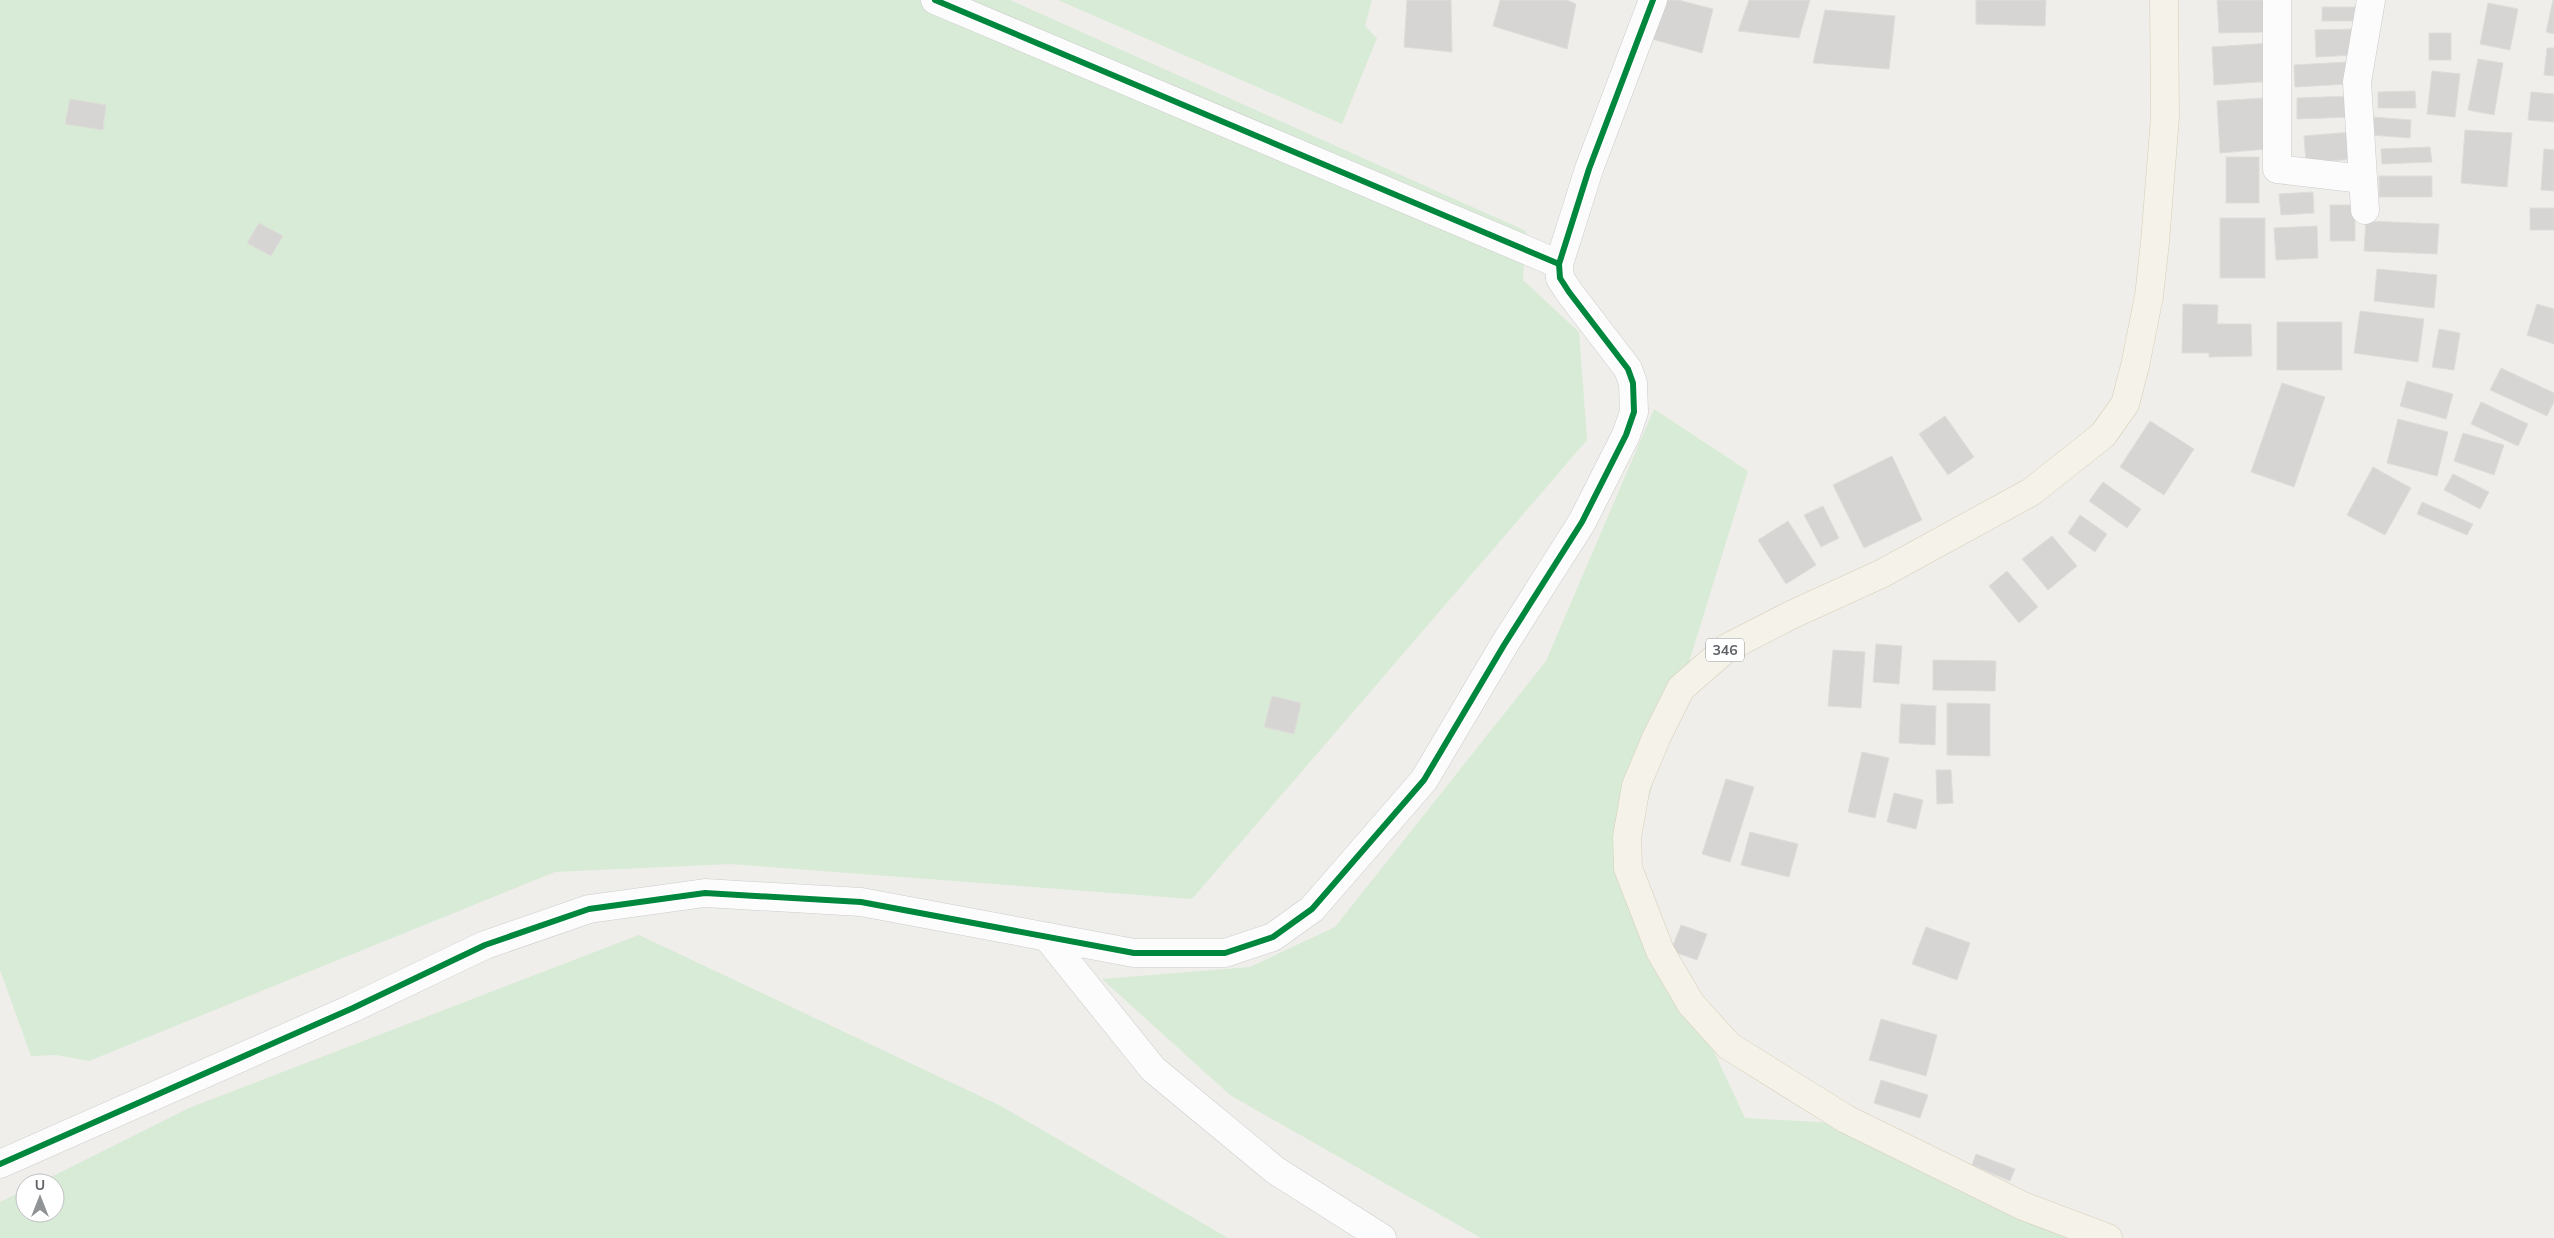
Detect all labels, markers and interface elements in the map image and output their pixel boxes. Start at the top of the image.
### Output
road number: 346 [1706,638,1744,662]
north arrow [15,1173,65,1223]
text: U [35,1176,45,1194]

